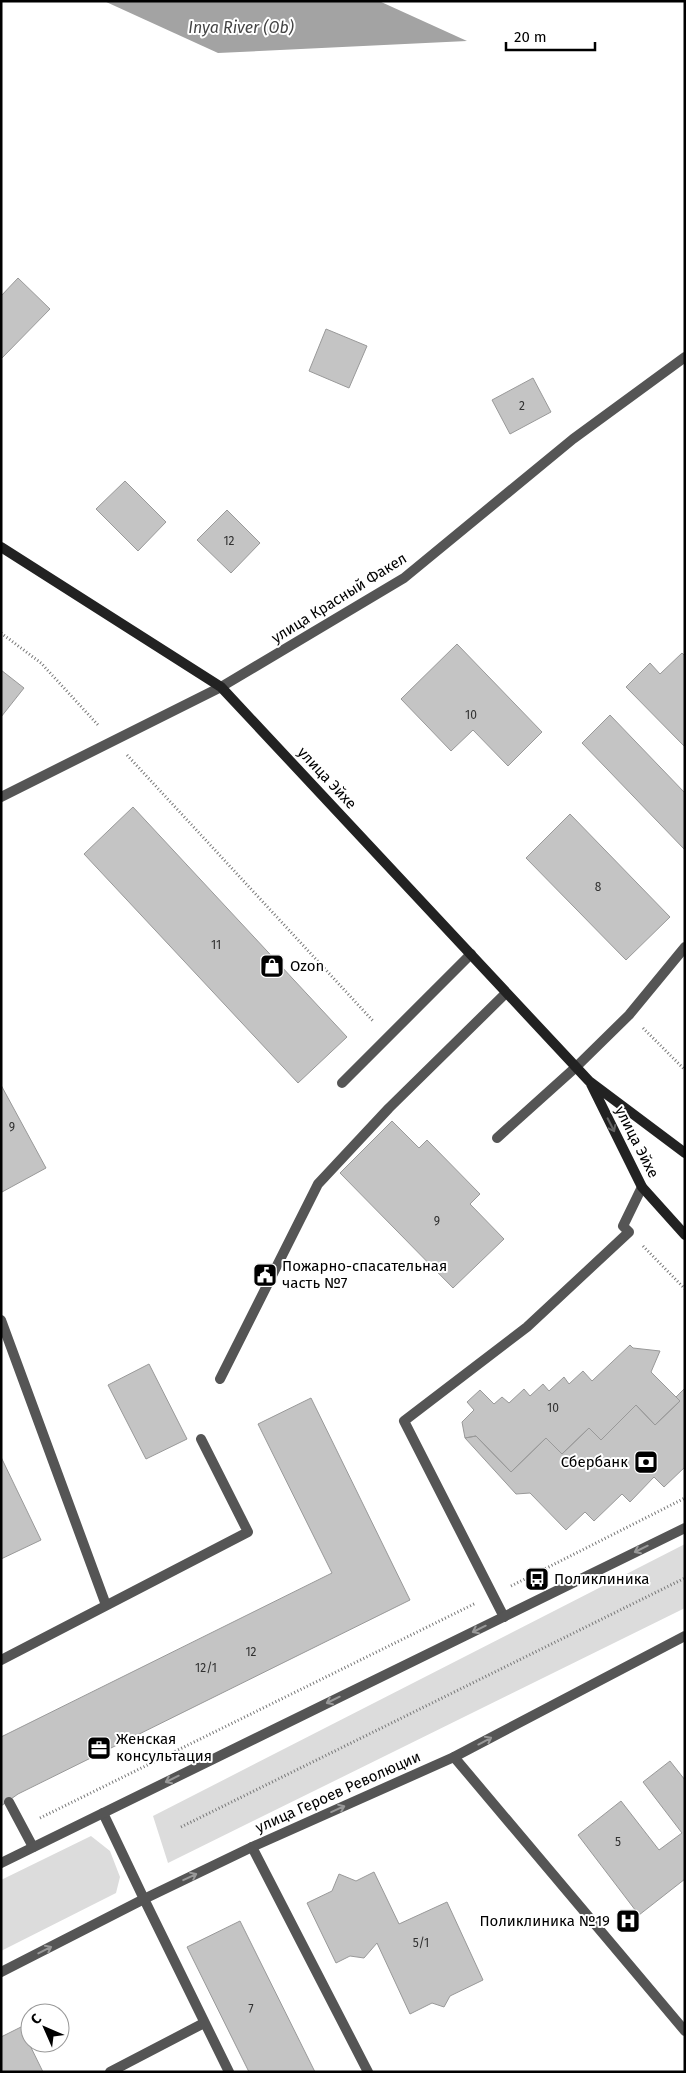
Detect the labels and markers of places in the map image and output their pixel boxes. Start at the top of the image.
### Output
shop icon: Ozon [259,953,285,979]
place label: Ozon [290,957,324,975]
place label: Пожарно-спасательная часть №7 [282,1257,447,1292]
public building icon: Пожарно-спасательная часть №7 [252,1262,278,1288]
bank icon: Сбербанк [633,1449,659,1475]
place label: Сбербанк [561,1453,628,1471]
bus stop icon: Поликлиника [524,1566,550,1592]
place label: Поликлиника [554,1570,649,1588]
place label: Женская консультация [116,1730,212,1765]
office icon: Женская консультация [86,1735,112,1761]
hospital icon: Поликлиника №19 [615,1908,641,1934]
place label: Поликлиника №19 [479,1912,610,1930]

